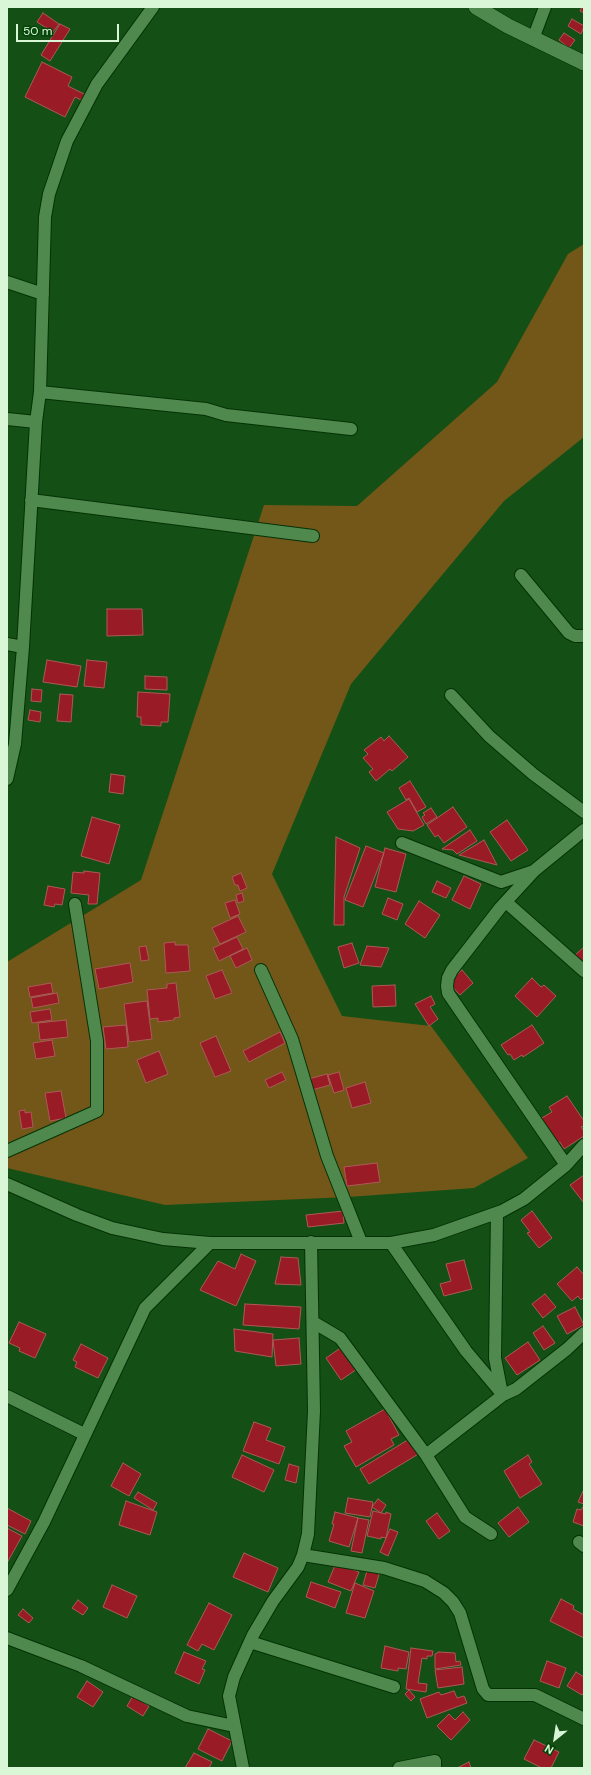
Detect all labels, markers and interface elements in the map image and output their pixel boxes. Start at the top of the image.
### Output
scale bar [18,16,121,42]
text: 50 m [23,23,52,39]
north arrow [535,1719,575,1759]
text: N [542,1741,556,1757]

